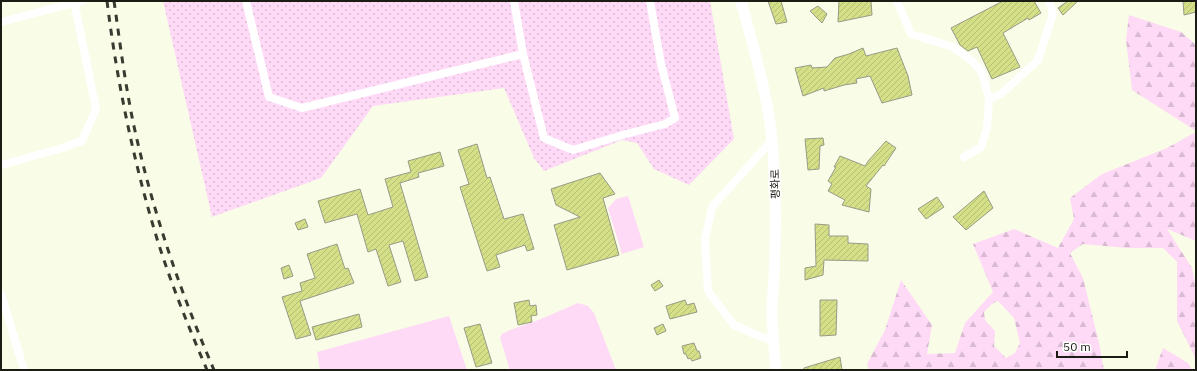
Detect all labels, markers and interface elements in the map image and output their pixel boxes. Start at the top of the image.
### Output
street label: 평화로 [768,169,782,199]
scale bar [1057,333,1127,359]
text: 50 m [1063,339,1091,354]

